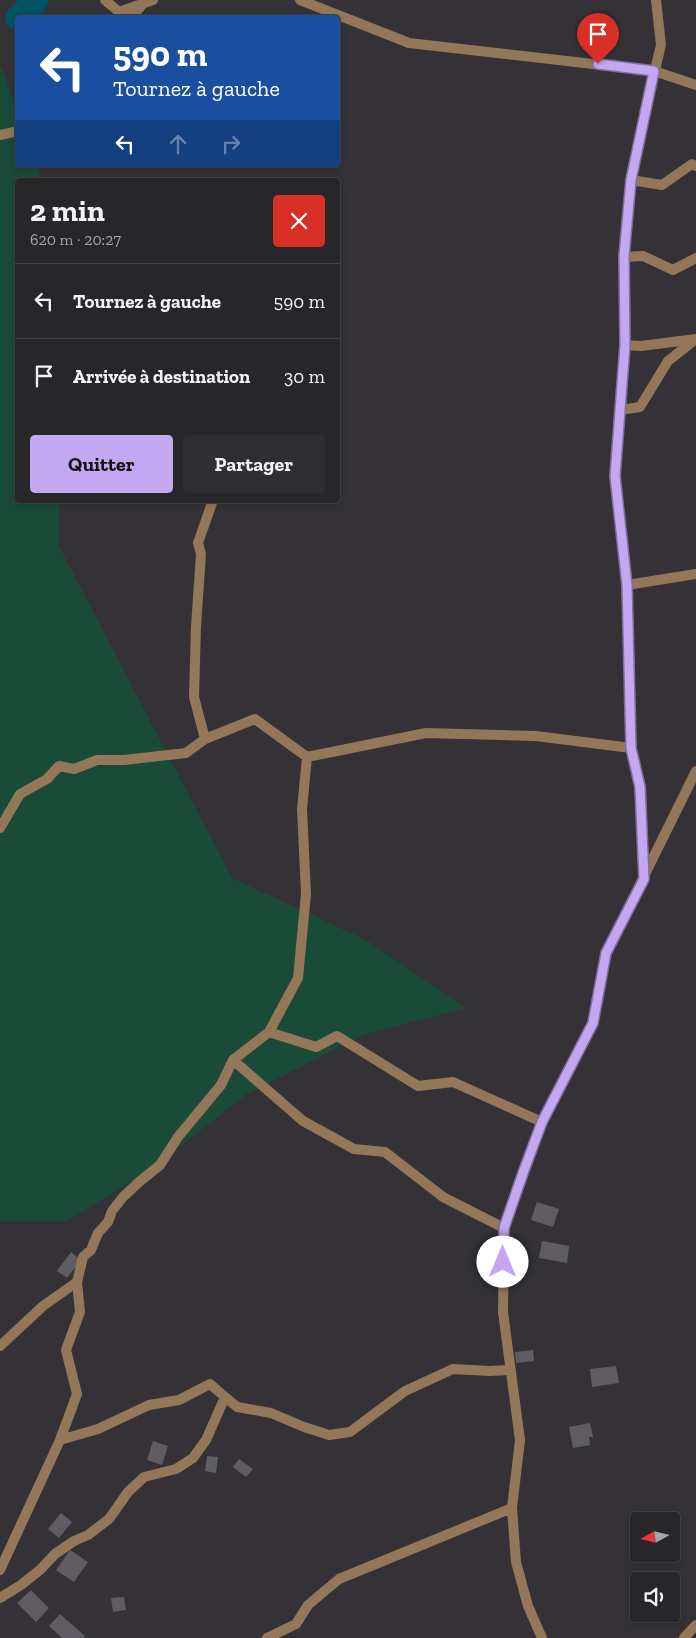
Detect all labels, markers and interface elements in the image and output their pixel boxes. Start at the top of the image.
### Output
pin [577,13,619,64]
icon: arrive [584,20,612,48]
text: 590 m [113,33,207,75]
icon: left [30,35,95,100]
text: Tournez à gauche [113,75,280,102]
icon: left [111,130,139,158]
icon: ahead [164,130,192,158]
icon: right [217,130,245,158]
text: 2 min [30,193,105,229]
button: close [273,195,325,247]
text: 620 m · 20:27 [30,230,121,249]
icon: left [30,287,58,315]
text: Tournez à gauche [73,290,221,313]
text: 590 m [274,290,325,313]
icon: arrive [30,362,58,390]
text: Arrivée à destination [73,365,250,388]
text: 30 m [284,365,325,388]
button: Quitter [30,435,173,493]
button: Partager [183,435,325,493]
position arrow [476,1235,528,1287]
north arrow [630,1512,680,1562]
map controls [630,1512,680,1622]
button: sound [630,1572,680,1622]

